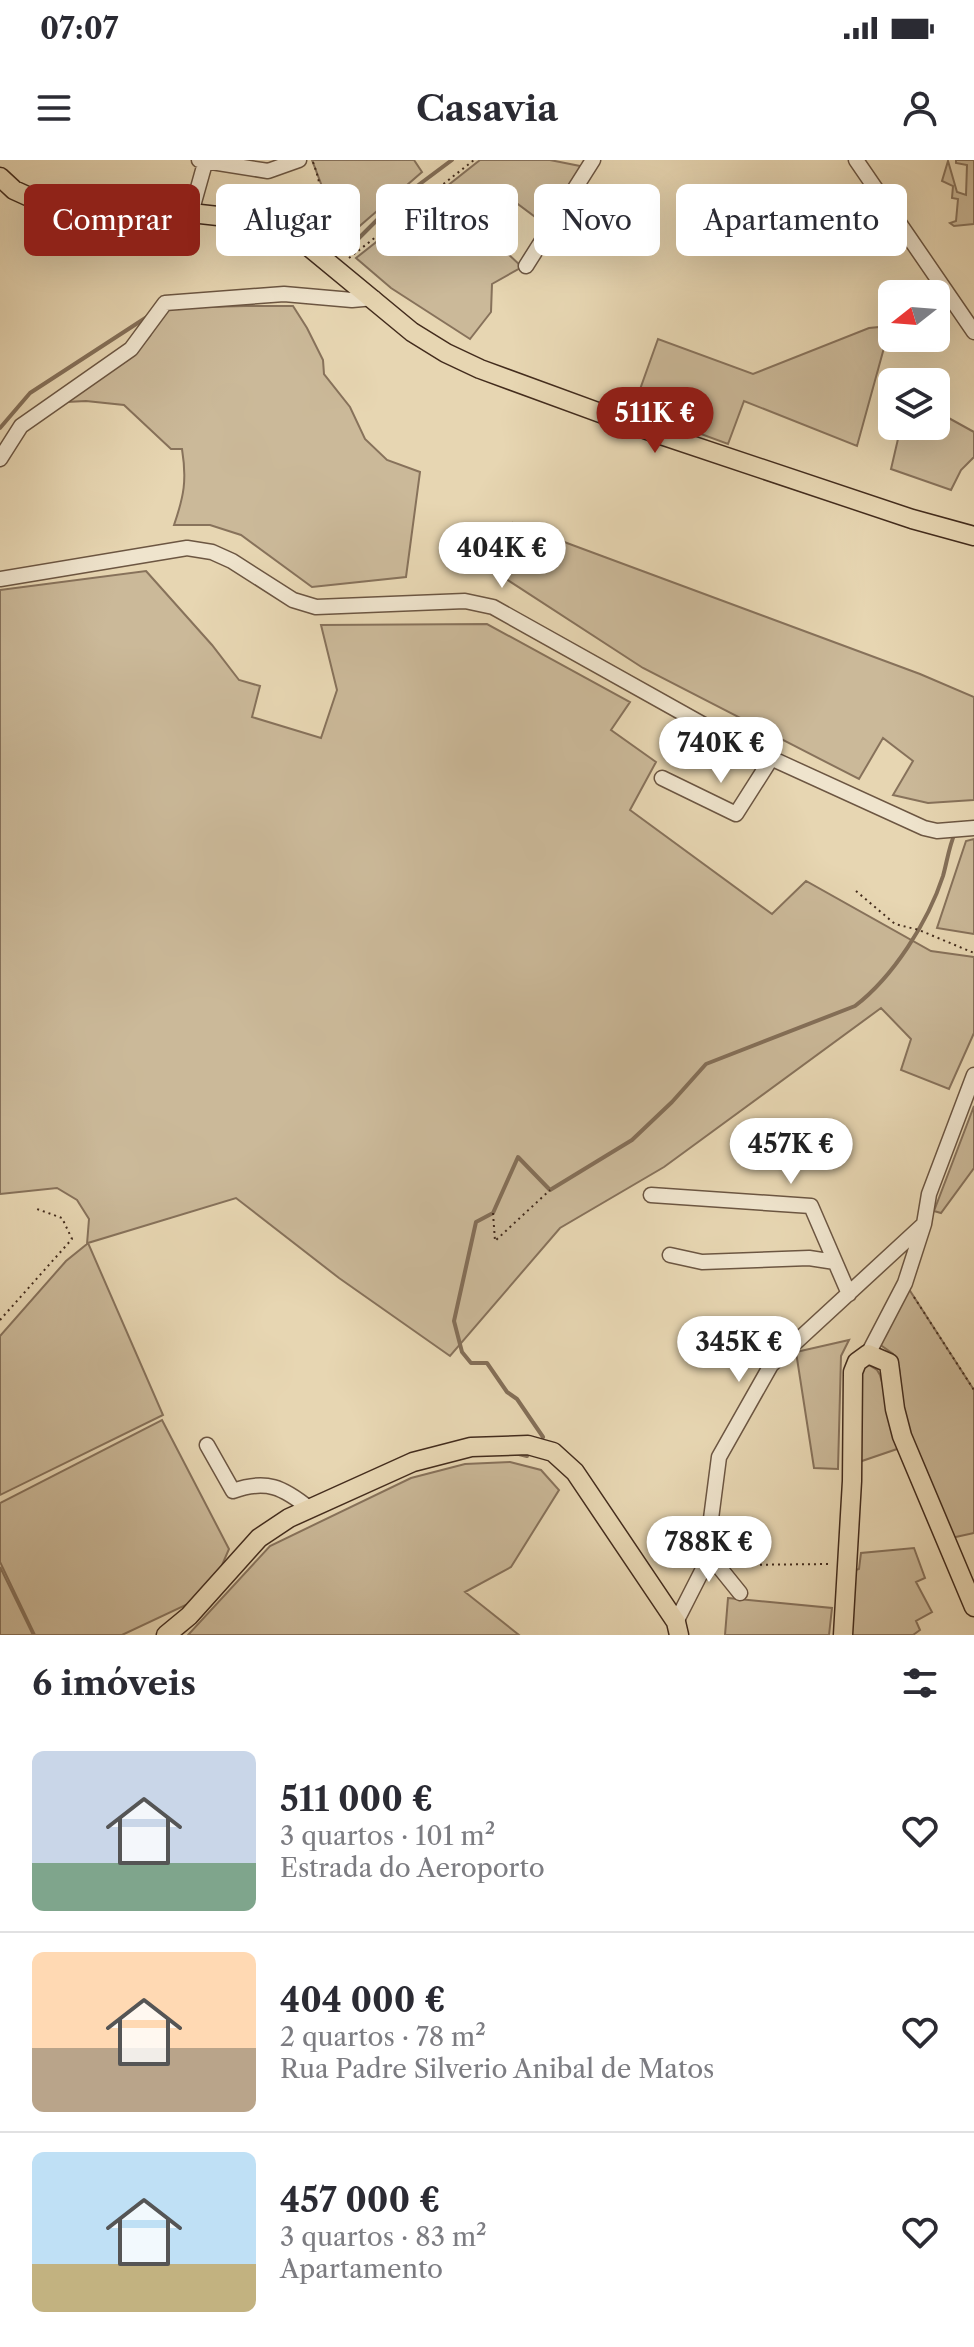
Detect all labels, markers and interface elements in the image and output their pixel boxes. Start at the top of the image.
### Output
text: 07:07 [40,10,118,47]
icon: menu [32,86,76,130]
text: Casavia [416,86,558,130]
icon: person [898,86,942,130]
chip: Comprar [24,184,200,256]
chip: Alugar [216,184,360,256]
chip: Filtros [376,184,518,256]
chip: Novo [534,184,660,256]
chip: Apartamento [676,184,907,256]
north arrow [878,280,950,352]
map controls [878,280,950,440]
button: layers [878,368,950,440]
pin: 511K € [590,387,720,455]
text: 511K € [615,397,695,429]
pin: 404K € [437,522,567,590]
text: 404K € [457,532,547,564]
pin: 740K € [656,717,786,785]
text: 740K € [677,727,765,759]
pin: 457K € [726,1118,856,1186]
text: 457K € [748,1128,834,1160]
pin: 345K € [674,1316,804,1384]
text: 345K € [695,1326,783,1358]
pin: 788K € [644,1516,774,1584]
text: 788K € [665,1526,753,1558]
icon: filters [898,1661,942,1705]
text: 6 imóveis [32,1662,196,1704]
text: 511 000 € [280,1778,433,1820]
icon: home [96,1783,192,1879]
icon: heart [898,1809,942,1853]
text: 3 quartos · 101 m² [280,1820,495,1852]
text: Estrada do Aeroporto [280,1852,545,1884]
text: 404 000 € [280,1979,446,2021]
icon: home [96,1984,192,2080]
icon: heart [898,2010,942,2054]
text: 2 quartos · 78 m² [280,2021,486,2053]
text: Rua Padre Silverio Anibal de Matos [280,2053,714,2085]
text: 457 000 € [280,2179,440,2221]
icon: home [96,2184,192,2280]
icon: heart [898,2210,942,2254]
text: 3 quartos · 83 m² [280,2221,487,2253]
text: Apartamento [280,2253,443,2285]

